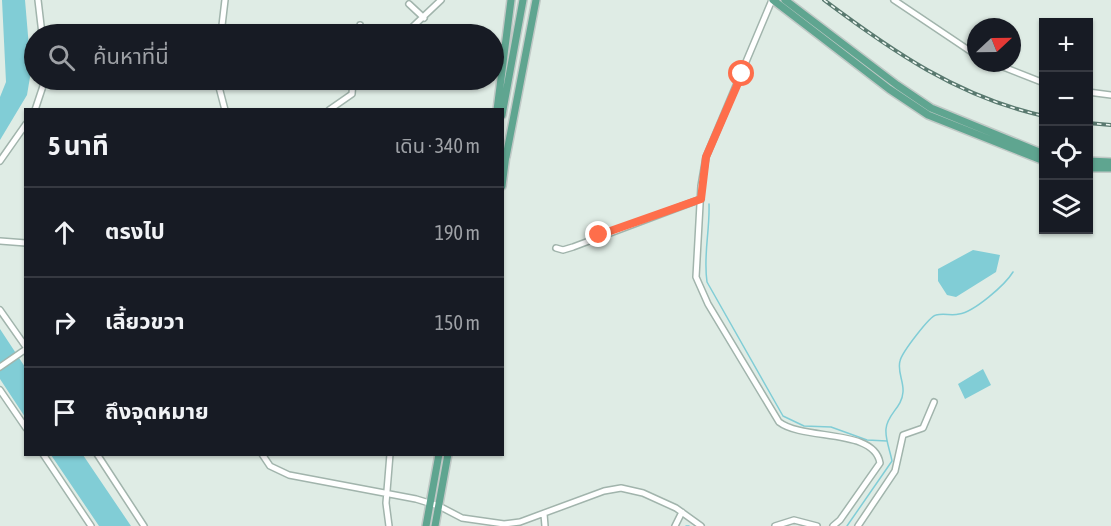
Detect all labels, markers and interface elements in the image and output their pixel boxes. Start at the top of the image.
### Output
north arrow [967,18,1021,72]
map controls [1039,18,1093,234]
button: + [1039,18,1093,72]
search box [24,24,504,90]
icon: search [45,41,78,74]
text: ค้นหาที่นี่ [93,43,169,69]
route start [728,60,754,86]
button: − [1039,72,1093,126]
button: locate [1039,126,1093,180]
text: 5 นาที [48,131,109,161]
text: เดิน · 340 m [395,134,480,157]
button: layers [1039,180,1093,234]
icon: ahead [48,216,81,249]
text: ตรงไป [105,218,165,244]
text: 190 m [435,221,480,244]
route end [585,221,611,247]
icon: right [48,306,81,339]
text: เลี้ยวขวา [105,308,185,334]
text: 150 m [435,311,480,334]
icon: arrive [48,396,81,429]
text: ถึงจุดหมาย [105,398,209,424]

